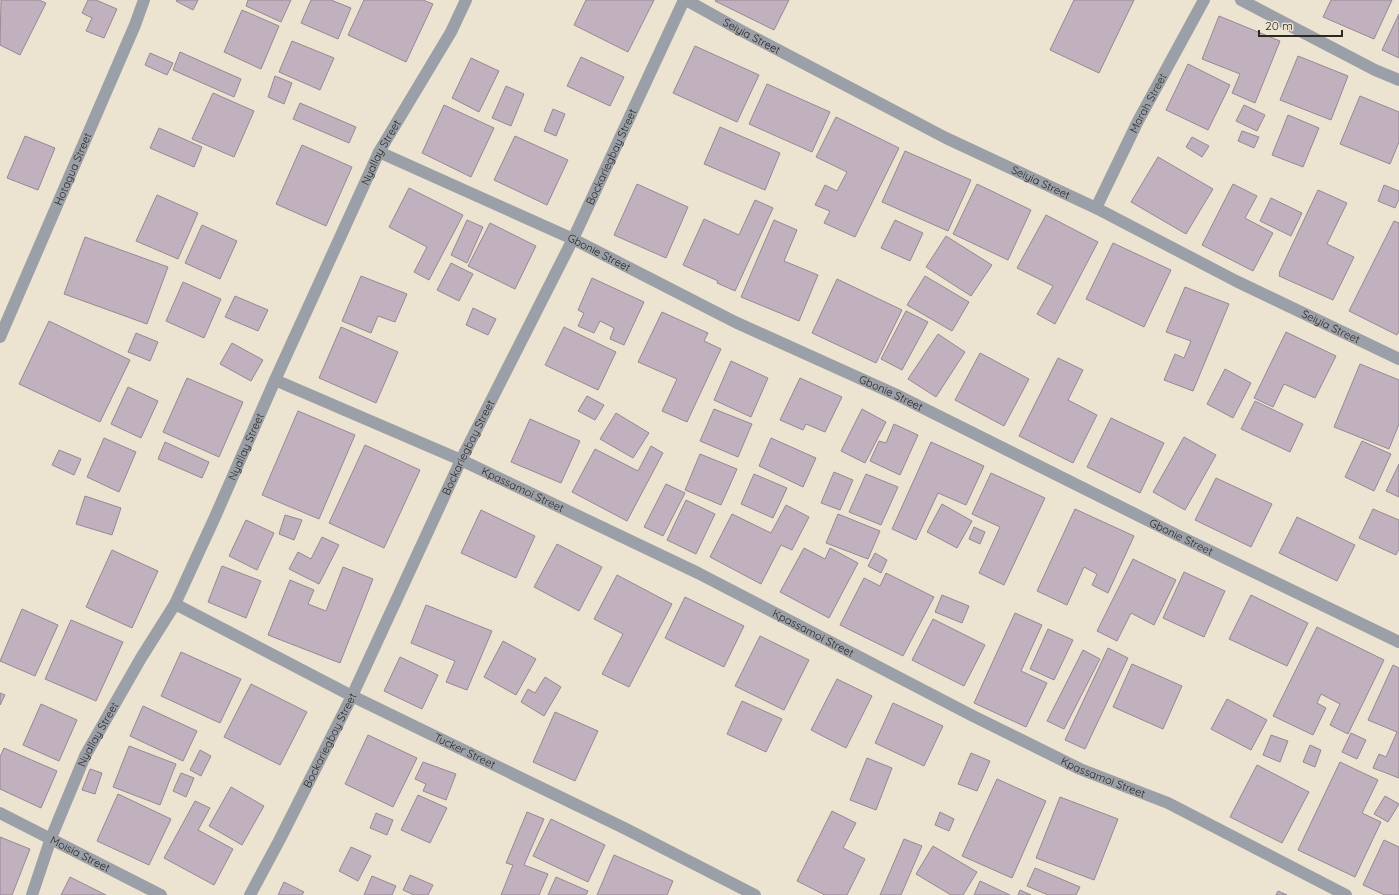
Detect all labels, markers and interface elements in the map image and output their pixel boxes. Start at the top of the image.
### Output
scale bar [1259,12,1342,38]
street label: Seiyia Street [721,15,783,57]
text: 20 m [1265,18,1293,33]
street label: Marah Street [1126,71,1170,135]
street label: Bockariegbay Street [583,106,640,207]
street label: Nyallay Street [358,117,404,187]
street label: Hotagua Street [51,130,95,208]
street label: Seiyia Street [1009,163,1073,202]
street label: Gbonie Street [565,231,633,274]
street label: Seiyia Street [1299,306,1363,346]
street label: Gbonie Street [857,372,926,414]
street label: Bockariegbay Street [439,397,497,497]
street label: Nyallay Street [225,411,267,483]
street label: Kpassamoi Street [479,464,567,515]
street label: Gbonie Street [1147,515,1216,558]
street label: Kpassamoi Street [770,606,857,660]
street label: Bockariegbay Street [300,690,360,790]
street label: Nyallay Street [74,699,122,769]
street label: Tucker Street [432,730,498,772]
street label: Kpassamoi Street [1059,754,1148,801]
street label: Moisia Street [48,833,113,875]

